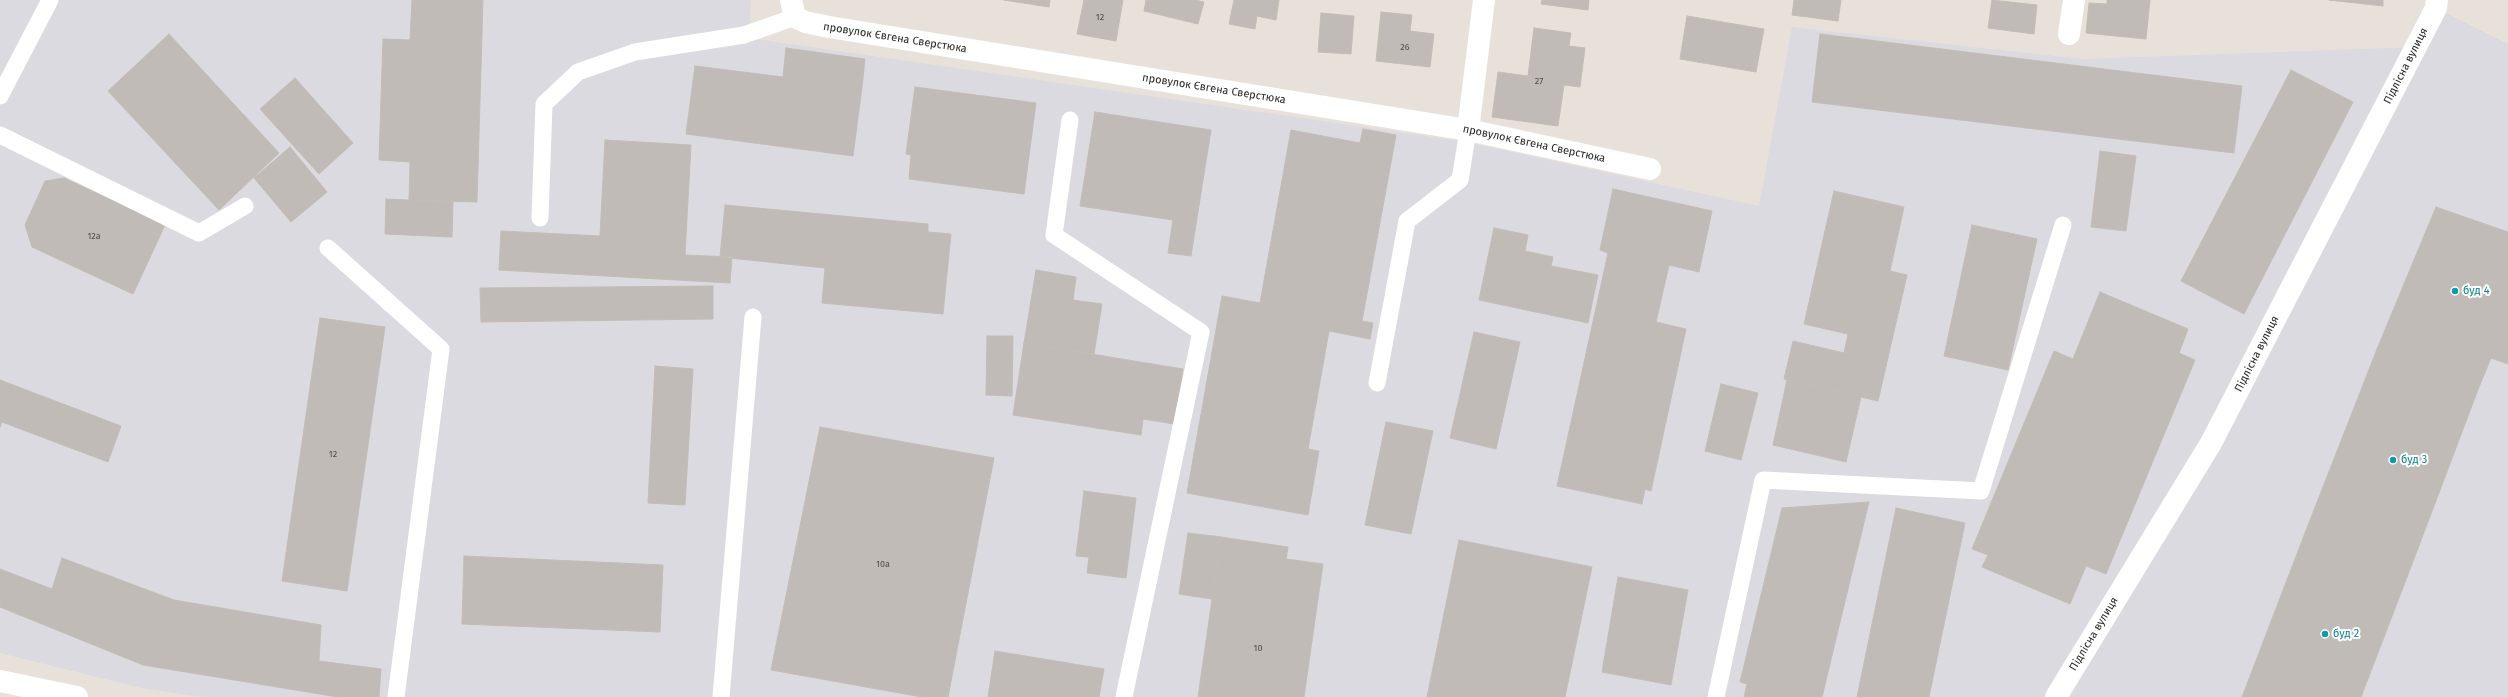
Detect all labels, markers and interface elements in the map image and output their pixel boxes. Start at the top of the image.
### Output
house number: 12 [1096,12,1104,22]
street label: провулок Євгена Сверстюка [822,20,968,56]
street label: Підлісна вулиця [2381,26,2431,106]
house number: 26 [1400,42,1410,52]
street label: провулок Євгена Сверстюка [1141,71,1287,107]
house number: 27 [1535,76,1543,86]
street label: провулок Євгена Сверстюка [1462,122,1606,166]
house number: 12а [87,231,101,241]
place label: буд 4 [2463,284,2490,298]
marker: буд 4 [2450,286,2460,296]
street label: Підлісна вулиця [2232,314,2282,394]
house number: 12 [329,449,337,459]
place label: буд 3 [2401,453,2427,467]
marker: буд 3 [2388,455,2398,465]
house number: 10а [876,559,890,569]
street label: Підлісна вулиця [2067,595,2121,673]
place label: буд 2 [2333,627,2359,641]
marker: буд 2 [2320,629,2330,639]
house number: 10 [1254,643,1262,653]

